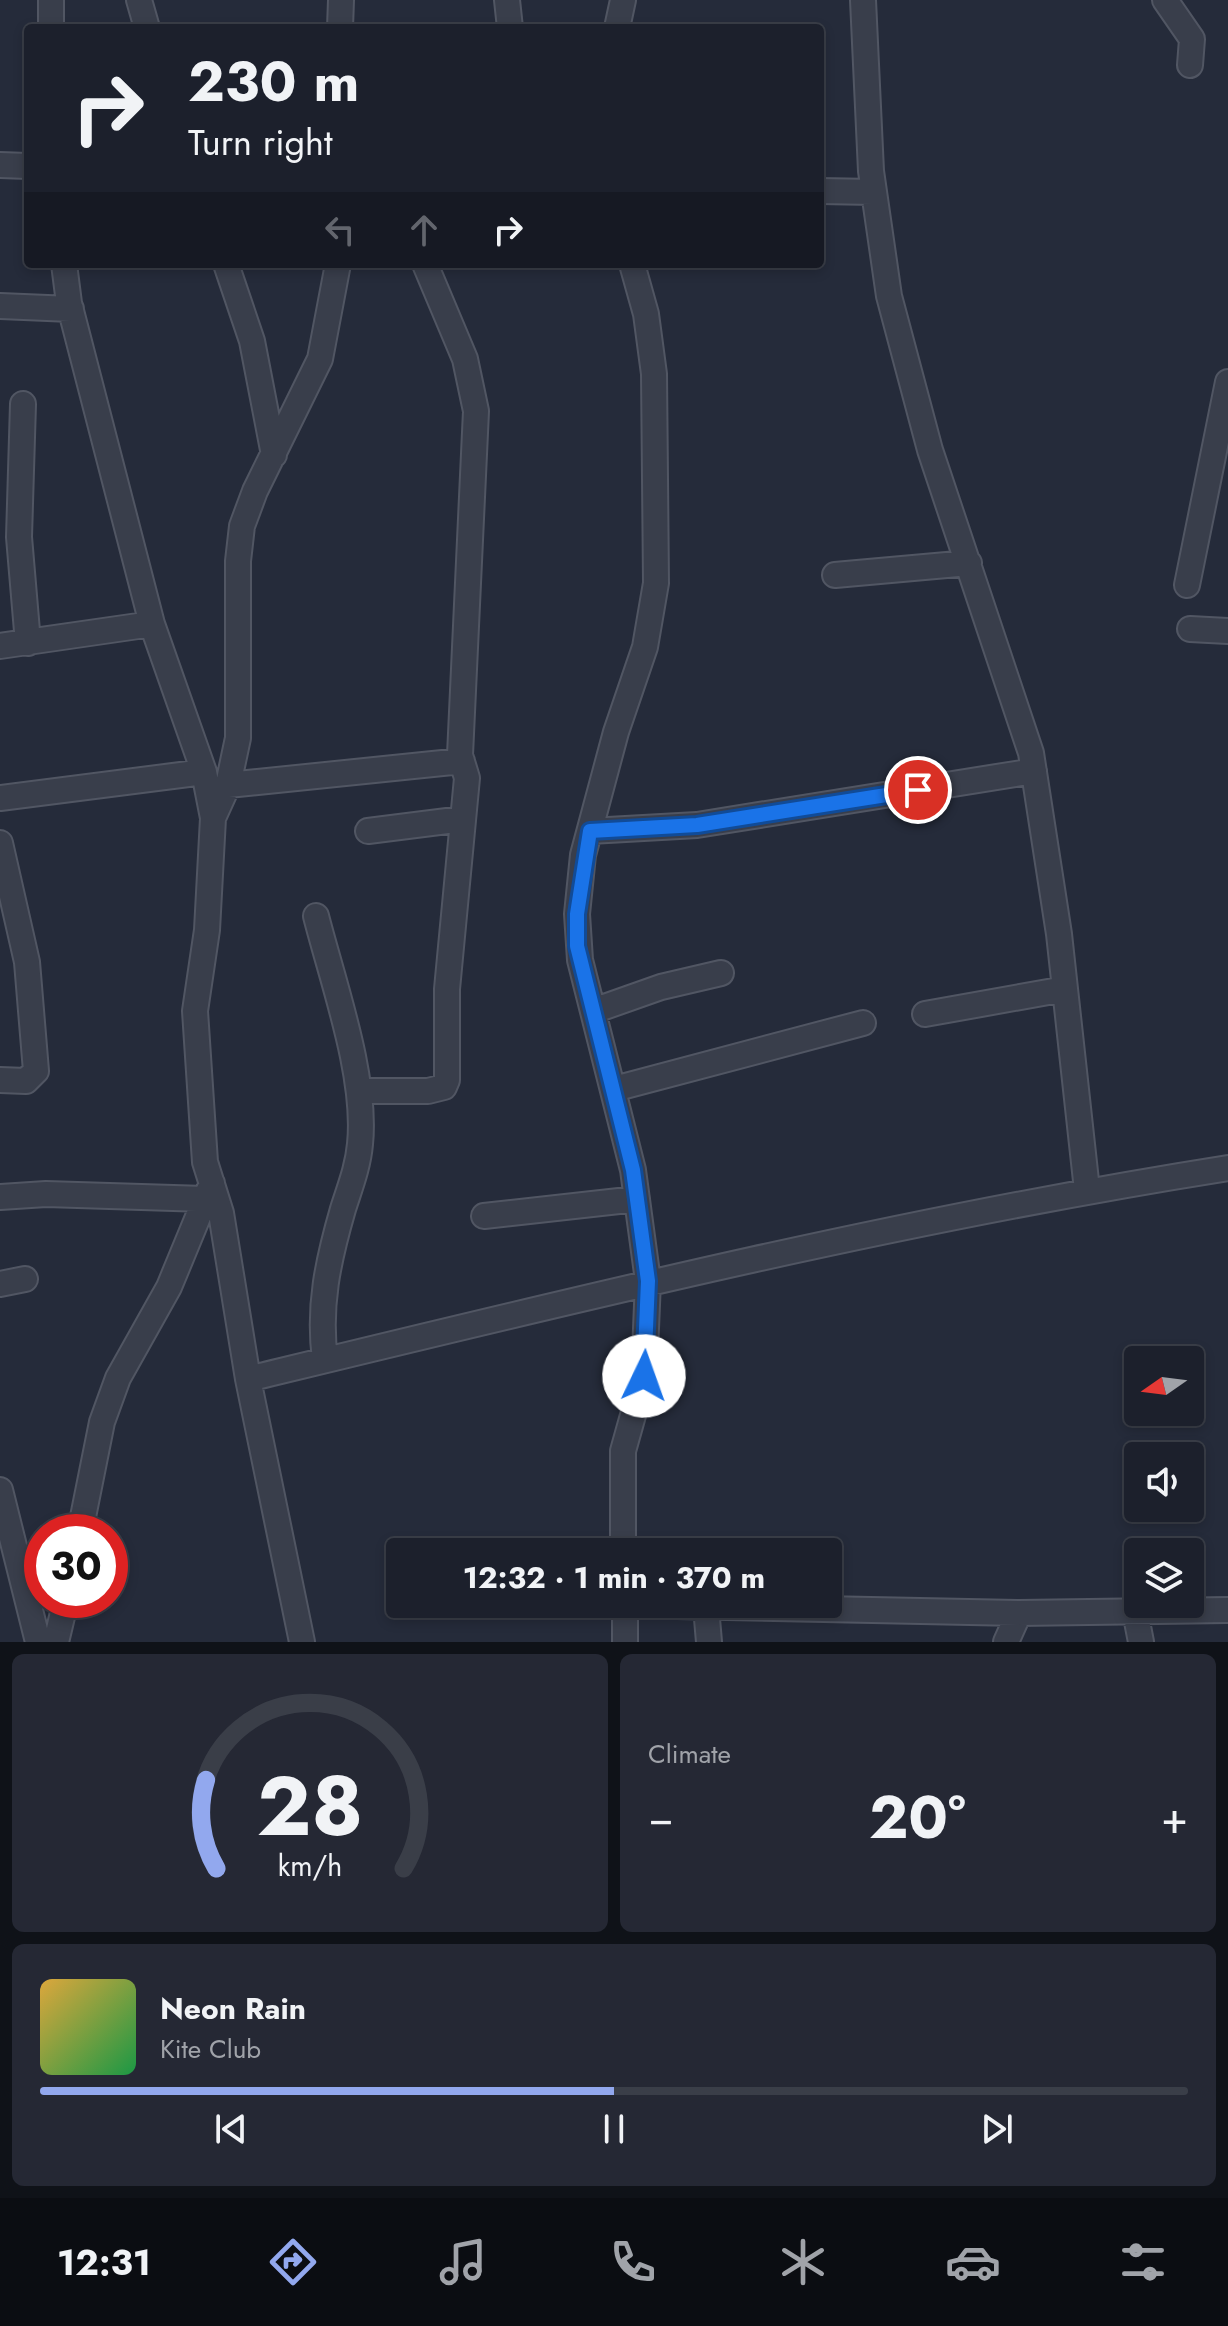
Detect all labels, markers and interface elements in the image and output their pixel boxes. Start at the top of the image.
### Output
text: 230 m [188,41,359,122]
icon: right [56,56,160,160]
text: Turn right [188,116,333,168]
icon: left [318,208,362,252]
icon: ahead [402,208,446,252]
icon: right [486,208,530,252]
pin [884,756,952,824]
icon: arrive [896,768,940,812]
position arrow [602,1334,686,1418]
north arrow [1124,1346,1204,1426]
map controls [1124,1346,1204,1618]
button: sound [1124,1442,1204,1522]
speed limit sign: 30 [24,1514,128,1618]
button: layers [1124,1538,1204,1618]
text: 12:32 · 1 min · 370 m [463,1556,765,1599]
text: Climate [648,1735,731,1773]
text: 28 [257,1746,363,1866]
text: 20° [869,1774,966,1861]
text: − [648,1786,674,1850]
text: + [1161,1786,1188,1850]
text: km/h [278,1845,342,1887]
text: Neon Rain [160,1987,306,2030]
text: Kite Club [160,2030,261,2068]
icon: previous [209,2107,253,2151]
icon: pause [592,2107,636,2151]
icon: next [975,2107,1019,2151]
icon: directions [265,2234,321,2290]
icon: music [435,2234,491,2290]
icon: phone [605,2234,661,2290]
icon: climate [775,2234,831,2290]
icon: car [945,2234,1001,2290]
icon: filters [1115,2234,1171,2290]
text: 12:31 [57,2236,151,2288]

